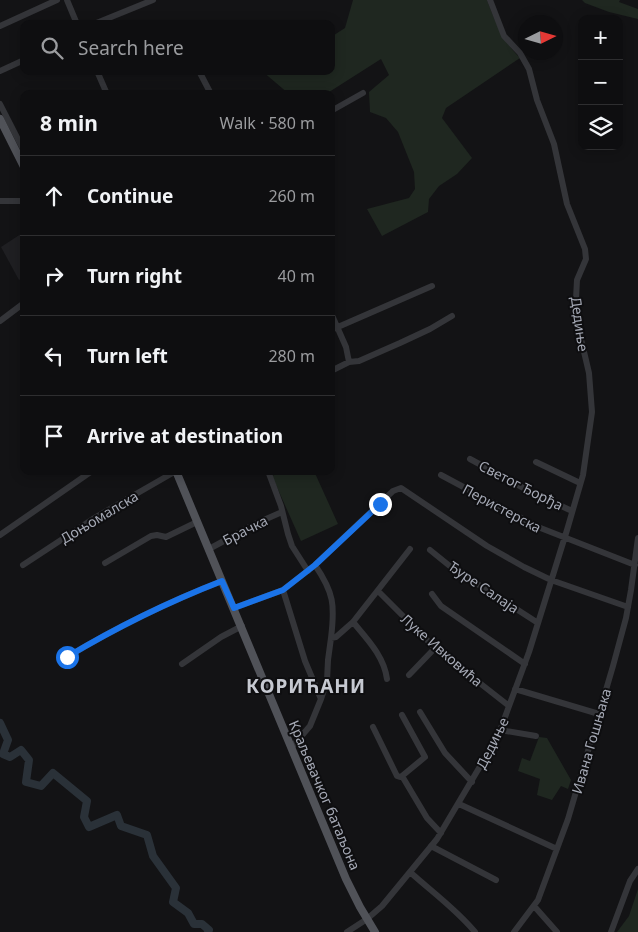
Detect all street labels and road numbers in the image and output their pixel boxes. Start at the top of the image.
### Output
street label: Дедиње [567,295,593,353]
street label: Светог Ђорђа [476,456,566,514]
street label: Перистерска [459,479,545,537]
street label: Доњомалска [56,486,142,548]
street label: Брачка [219,511,271,549]
street label: Ђуре Салаја [445,557,523,617]
street label: Луке Ивковића [397,609,487,691]
street label: Ивана Гошњака [567,686,615,796]
street label: Дедиње [471,714,513,772]
street label: Краљевачког батаљона [285,717,365,873]

